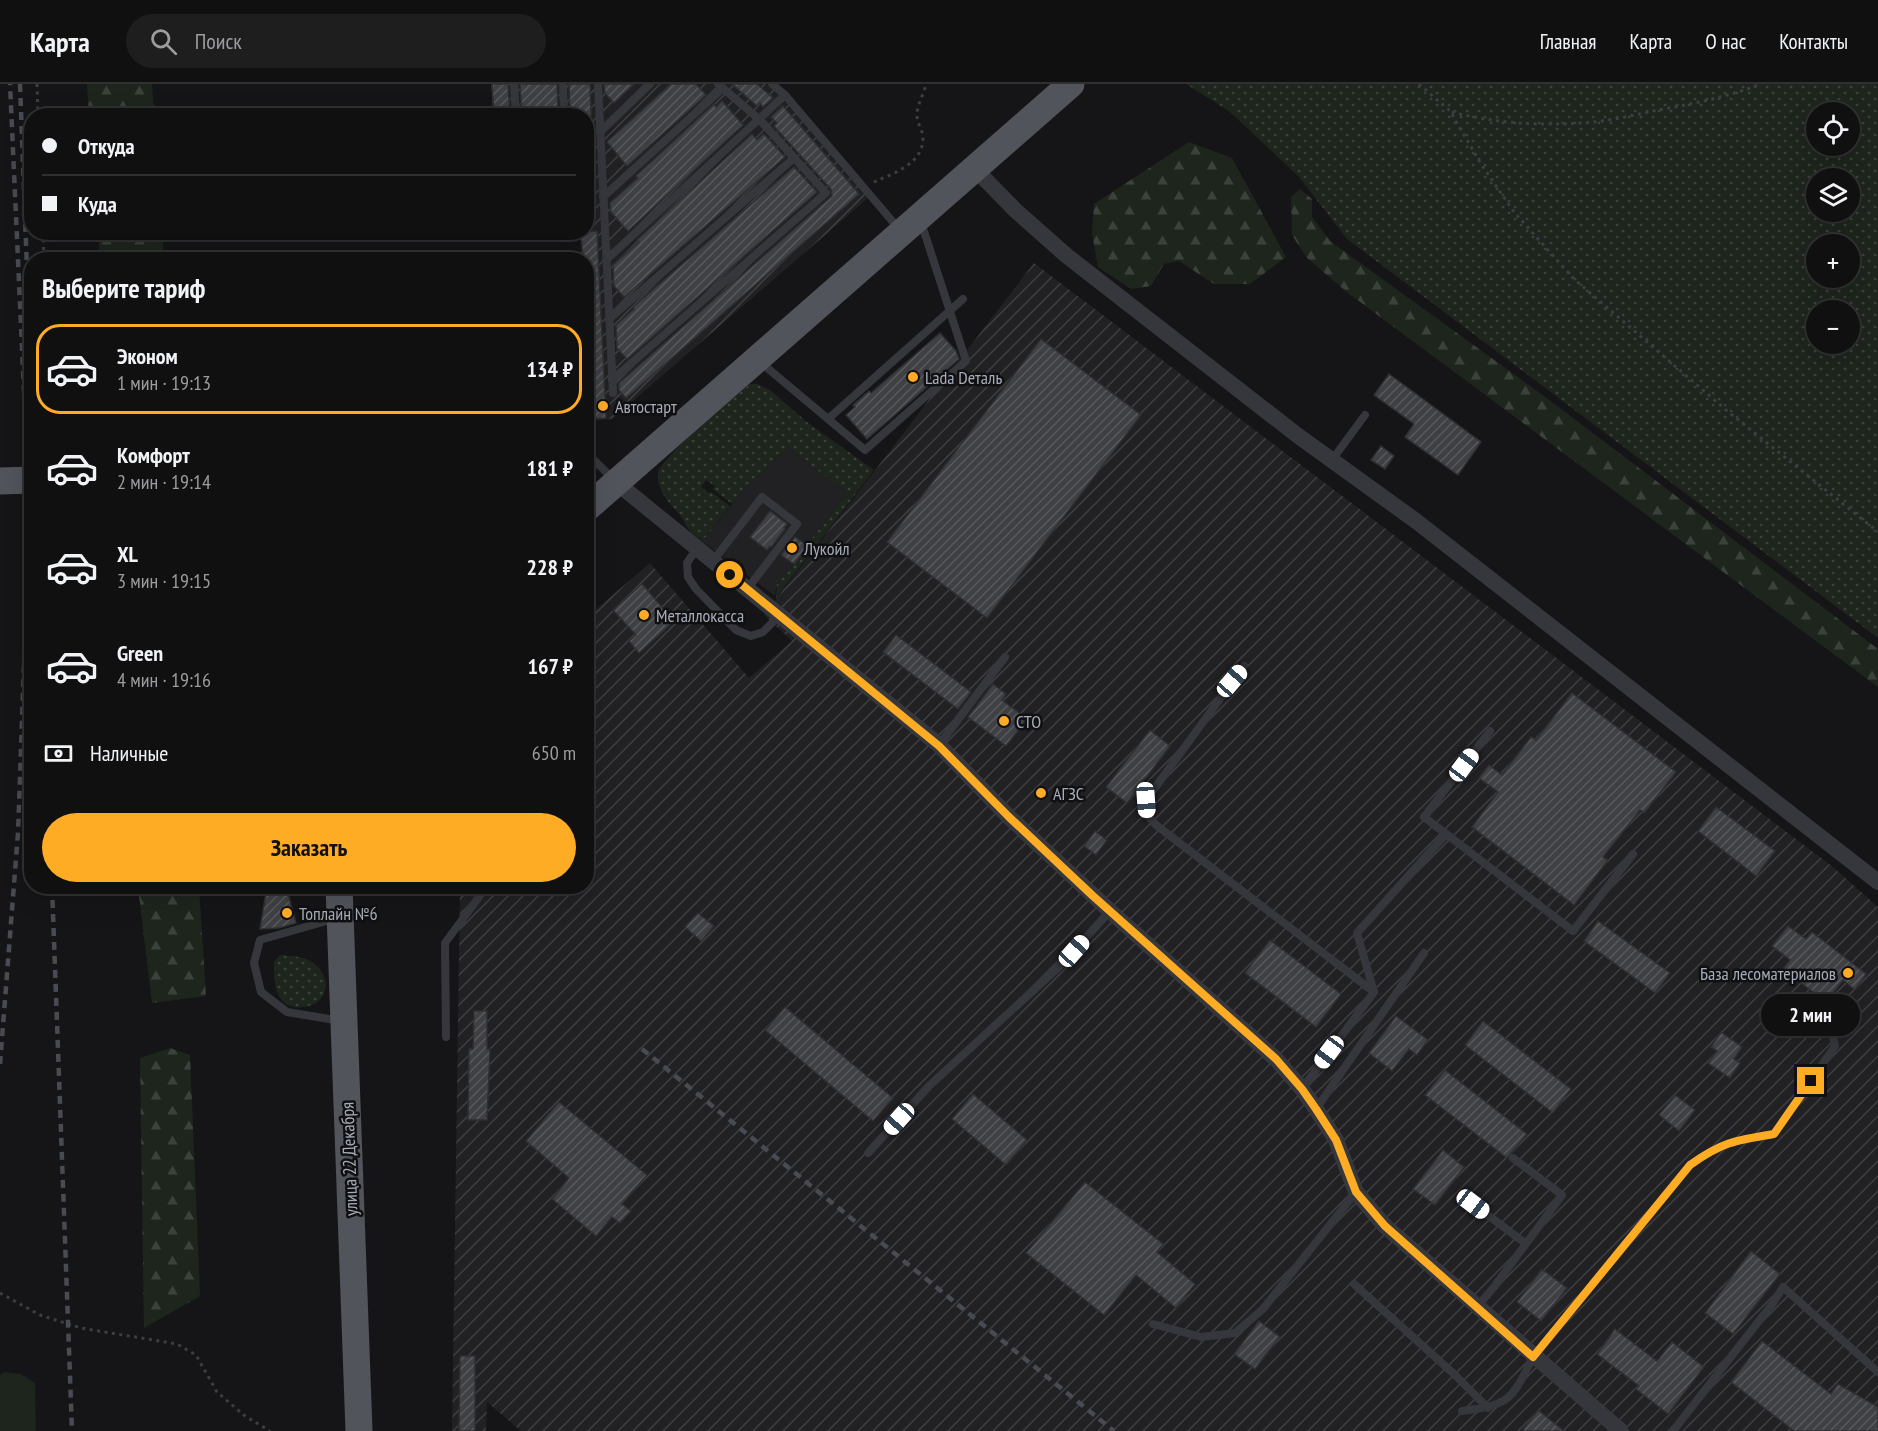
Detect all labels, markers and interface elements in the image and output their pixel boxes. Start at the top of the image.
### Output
search box [126,14,546,68]
text: Карта [30,23,90,60]
icon: search [147,25,180,58]
text: Поиск [195,27,242,55]
text: Главная [1540,28,1596,55]
text: Карта [1629,28,1672,55]
text: О нас [1705,28,1746,55]
text: Контакты [1779,28,1848,55]
map controls [1806,102,1860,354]
button: locate [1806,102,1860,156]
text: Откуда [78,132,135,160]
button: layers [1806,168,1860,222]
text: Куда [78,190,117,218]
button: + [1806,234,1860,288]
text: Выберите тариф [42,271,205,305]
button: − [1806,300,1860,354]
icon: car [45,342,99,396]
text: Эконом [117,342,178,370]
text: 134 ₽ [526,355,573,383]
place label: Lada Dеталь [925,366,1002,389]
text: 1 мин · 19:13 [117,370,211,396]
marker: Lada Dеталь [906,370,920,384]
place label: Автостарт [615,395,677,418]
marker: Автостарт [596,399,610,413]
icon: car [45,441,99,495]
text: Комфорт [117,441,190,469]
text: 181 ₽ [526,454,573,482]
text: 2 мин · 19:14 [117,469,211,495]
place label: Лукойл [803,537,850,560]
icon: car [45,540,99,594]
text: XL [117,540,138,568]
marker: Лукойл [785,541,799,555]
text: 228 ₽ [526,553,573,581]
route start [716,561,743,588]
text: 3 мин · 19:15 [117,568,211,594]
place label: Металлокасса [656,604,744,627]
marker: Металлокасса [637,608,651,622]
icon: car [45,639,99,693]
text: Green [117,639,163,667]
text: 167 ₽ [527,652,573,680]
car [1213,662,1251,700]
text: 4 мин · 19:16 [117,667,211,693]
place label: СТО [1016,710,1041,733]
marker: СТО [997,714,1011,728]
icon: cash [42,737,75,770]
text: Наличные [90,739,168,767]
text: 650 m [532,740,576,766]
car [1446,745,1482,785]
car [1136,781,1156,819]
place label: АГЗС [1053,782,1084,805]
marker: АГЗС [1034,786,1048,800]
button: Заказать [42,813,576,882]
place label: Топлайн №6 [299,902,378,925]
marker: Топлайн №6 [280,906,294,920]
car [1055,932,1093,970]
place label: База лесоматериалов [1700,962,1836,985]
marker: База лесоматериалов [1841,966,1855,980]
callout: 2 мин [1762,994,1860,1036]
text: 2 мин [1789,1002,1832,1028]
car [1311,1032,1347,1072]
route end [1797,1067,1824,1094]
car [880,1100,918,1138]
street label: улица 22 Декабря [336,1102,362,1216]
car [1453,1186,1493,1222]

